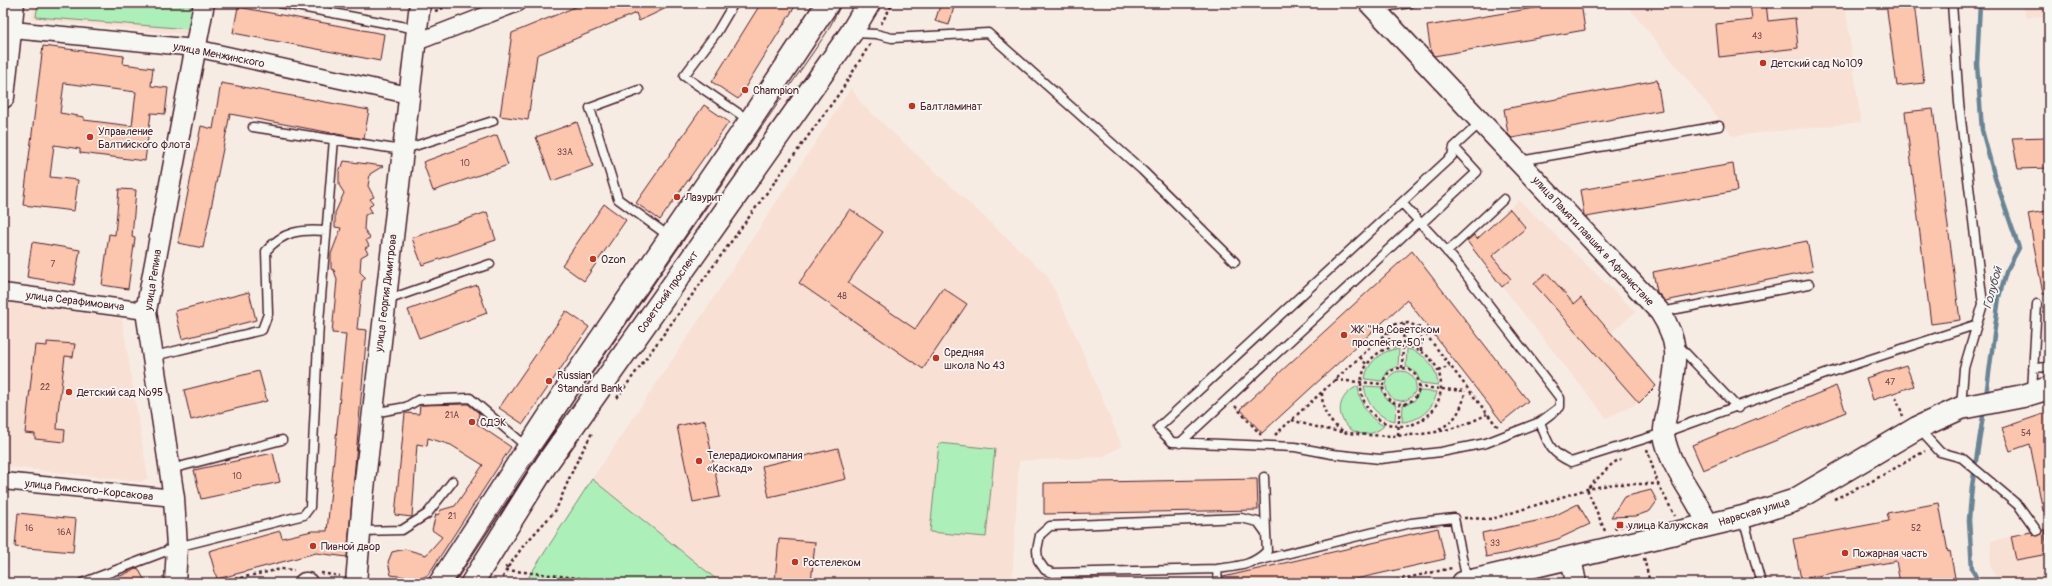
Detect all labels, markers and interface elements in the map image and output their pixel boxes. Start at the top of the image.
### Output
house number: 43 [1752,31,1762,42]
street label: улица Менжинского [171,40,266,70]
place label: Детский сад №109 [1770,57,1863,70]
marker: Детский сад №109 [1758,58,1768,68]
place label: Champion [753,84,799,97]
marker: Champion [740,85,750,95]
place label: Балтламинат [920,100,983,113]
marker: Балтламинат [907,101,917,111]
place label: Управление Балтийского флота [98,125,191,151]
marker: Управление Балтийского флота [85,132,95,142]
house number: 33А [557,147,573,158]
house number: 10 [460,158,470,169]
street label: улица Памяти павших в Афганистане [1529,173,1657,309]
place label: Лазурит [684,191,723,204]
marker: Лазурит [672,192,682,202]
street label: улица Георгия Димитрова [372,233,400,354]
street label: улица Репина [142,248,164,313]
street label: Советский проспект [635,248,702,336]
place label: Ozon [601,253,626,266]
marker: Ozon [588,254,598,264]
house number: 7 [51,259,56,270]
water label: Голубой [1980,264,2006,311]
street label: улица Серафимовича [24,288,125,313]
house number: 48 [837,291,847,302]
place label: ЖК "На Советском проспекте, 50" [1350,323,1440,349]
marker: ЖК "На Советском проспекте, 50" [1339,330,1349,340]
place label: Средняя школа № 43 [944,346,1005,372]
marker: Средняя школа № 43 [931,353,941,363]
place label: Russian Standard Bank [557,369,623,395]
marker: Russian Standard Bank [544,376,554,386]
house number: 47 [1885,377,1895,388]
house number: 22 [40,382,50,393]
place label: Детский сад №95 [76,386,163,399]
marker: Детский сад №95 [64,387,74,397]
house number: 21А [445,410,459,421]
place label: СДЭК [480,416,506,429]
marker: СДЭК [467,417,477,427]
house number: 54 [2021,428,2032,439]
place label: Телерадиокомпания «Каскад» [707,449,803,475]
marker: Телерадиокомпания «Каскад» [694,456,704,466]
house number: 10 [232,471,242,482]
street label: улица Римского-Корсакова [23,477,154,503]
street label: Нарвская улица [1717,495,1791,529]
house number: 21 [448,511,456,522]
place label: улица Калужская [1627,519,1708,532]
marker: улица Калужская [1615,520,1625,530]
house number: 16 [25,523,33,534]
house number: 52 [1911,523,1921,534]
house number: 16А [57,527,71,538]
house number: 33 [1490,538,1500,549]
place label: Пивной двор [321,540,380,553]
marker: Пивной двор [308,541,318,551]
place label: Пожарная часть [1853,547,1928,560]
marker: Пожарная часть [1840,548,1850,558]
place label: Ростелеком [803,556,861,569]
marker: Ростелеком [790,557,800,567]

